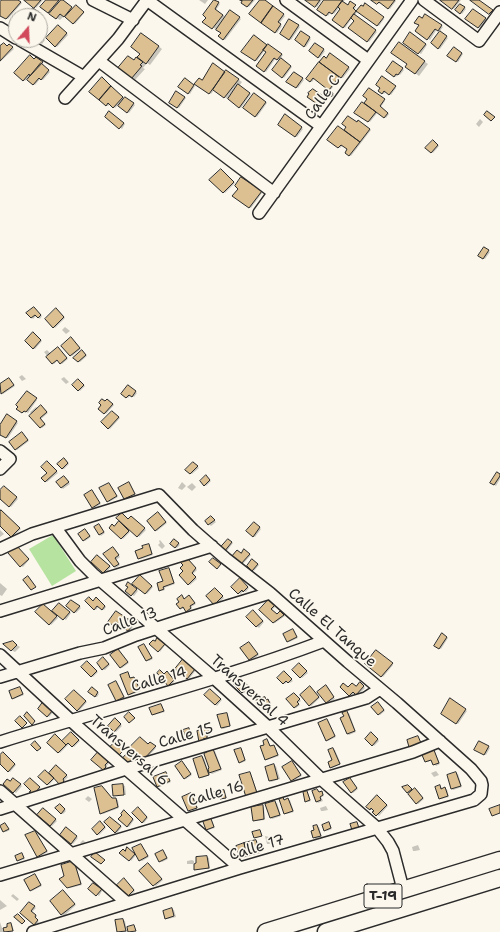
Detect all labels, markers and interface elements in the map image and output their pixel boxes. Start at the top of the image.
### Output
north arrow [8,8,48,48]
text: N [25,9,38,26]
street label: Calle C [301,72,345,124]
street label: Calle El Tanque [284,585,380,671]
street label: Calle 13 [100,604,160,640]
street label: Transversal 4 [206,651,292,731]
street label: Calle 14 [129,664,189,696]
street label: Transversal 6 [86,712,172,790]
street label: Calle 15 [157,720,215,752]
street label: Calle 16 [186,777,246,811]
street label: Calle 17 [227,831,287,865]
road number: T-19 [364,884,402,908]

